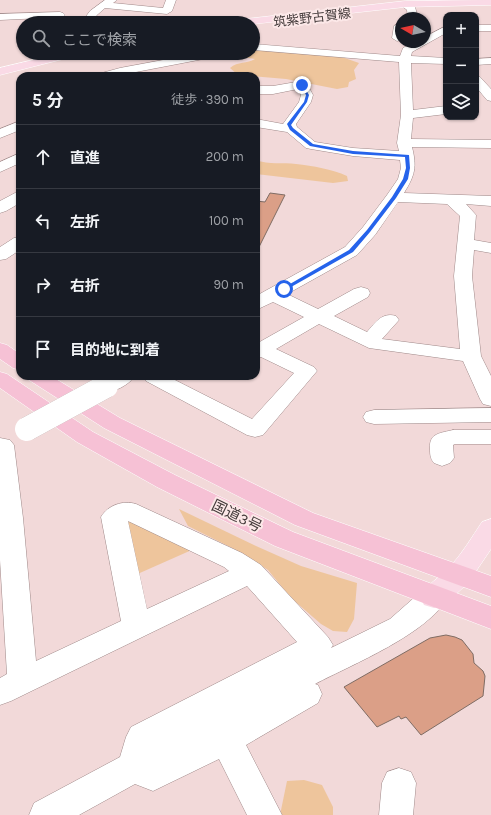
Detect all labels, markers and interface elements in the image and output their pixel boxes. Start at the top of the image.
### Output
street label: 筑紫野古賀線 [272,5,352,30]
north arrow [395,12,431,48]
map controls [443,12,479,120]
button: + [443,12,479,48]
search box [16,16,260,60]
icon: search [30,27,52,49]
text: ここで検索 [62,31,137,49]
button: − [443,48,479,84]
route end [293,76,311,94]
button: layers [443,84,479,120]
text: 5 分 [32,90,63,110]
text: 徒歩 · 390 m [171,92,244,107]
icon: ahead [32,146,54,168]
text: 直進 [70,149,100,167]
text: 200 m [206,149,244,164]
icon: left [32,210,54,232]
text: 左折 [70,213,100,231]
text: 100 m [209,213,244,228]
icon: right [32,274,54,296]
text: 右折 [70,277,100,295]
text: 90 m [213,277,244,292]
route start [275,280,293,298]
icon: arrive [32,338,54,360]
text: 目的地に到着 [70,341,160,359]
street label: 国道3号 [209,496,265,536]

